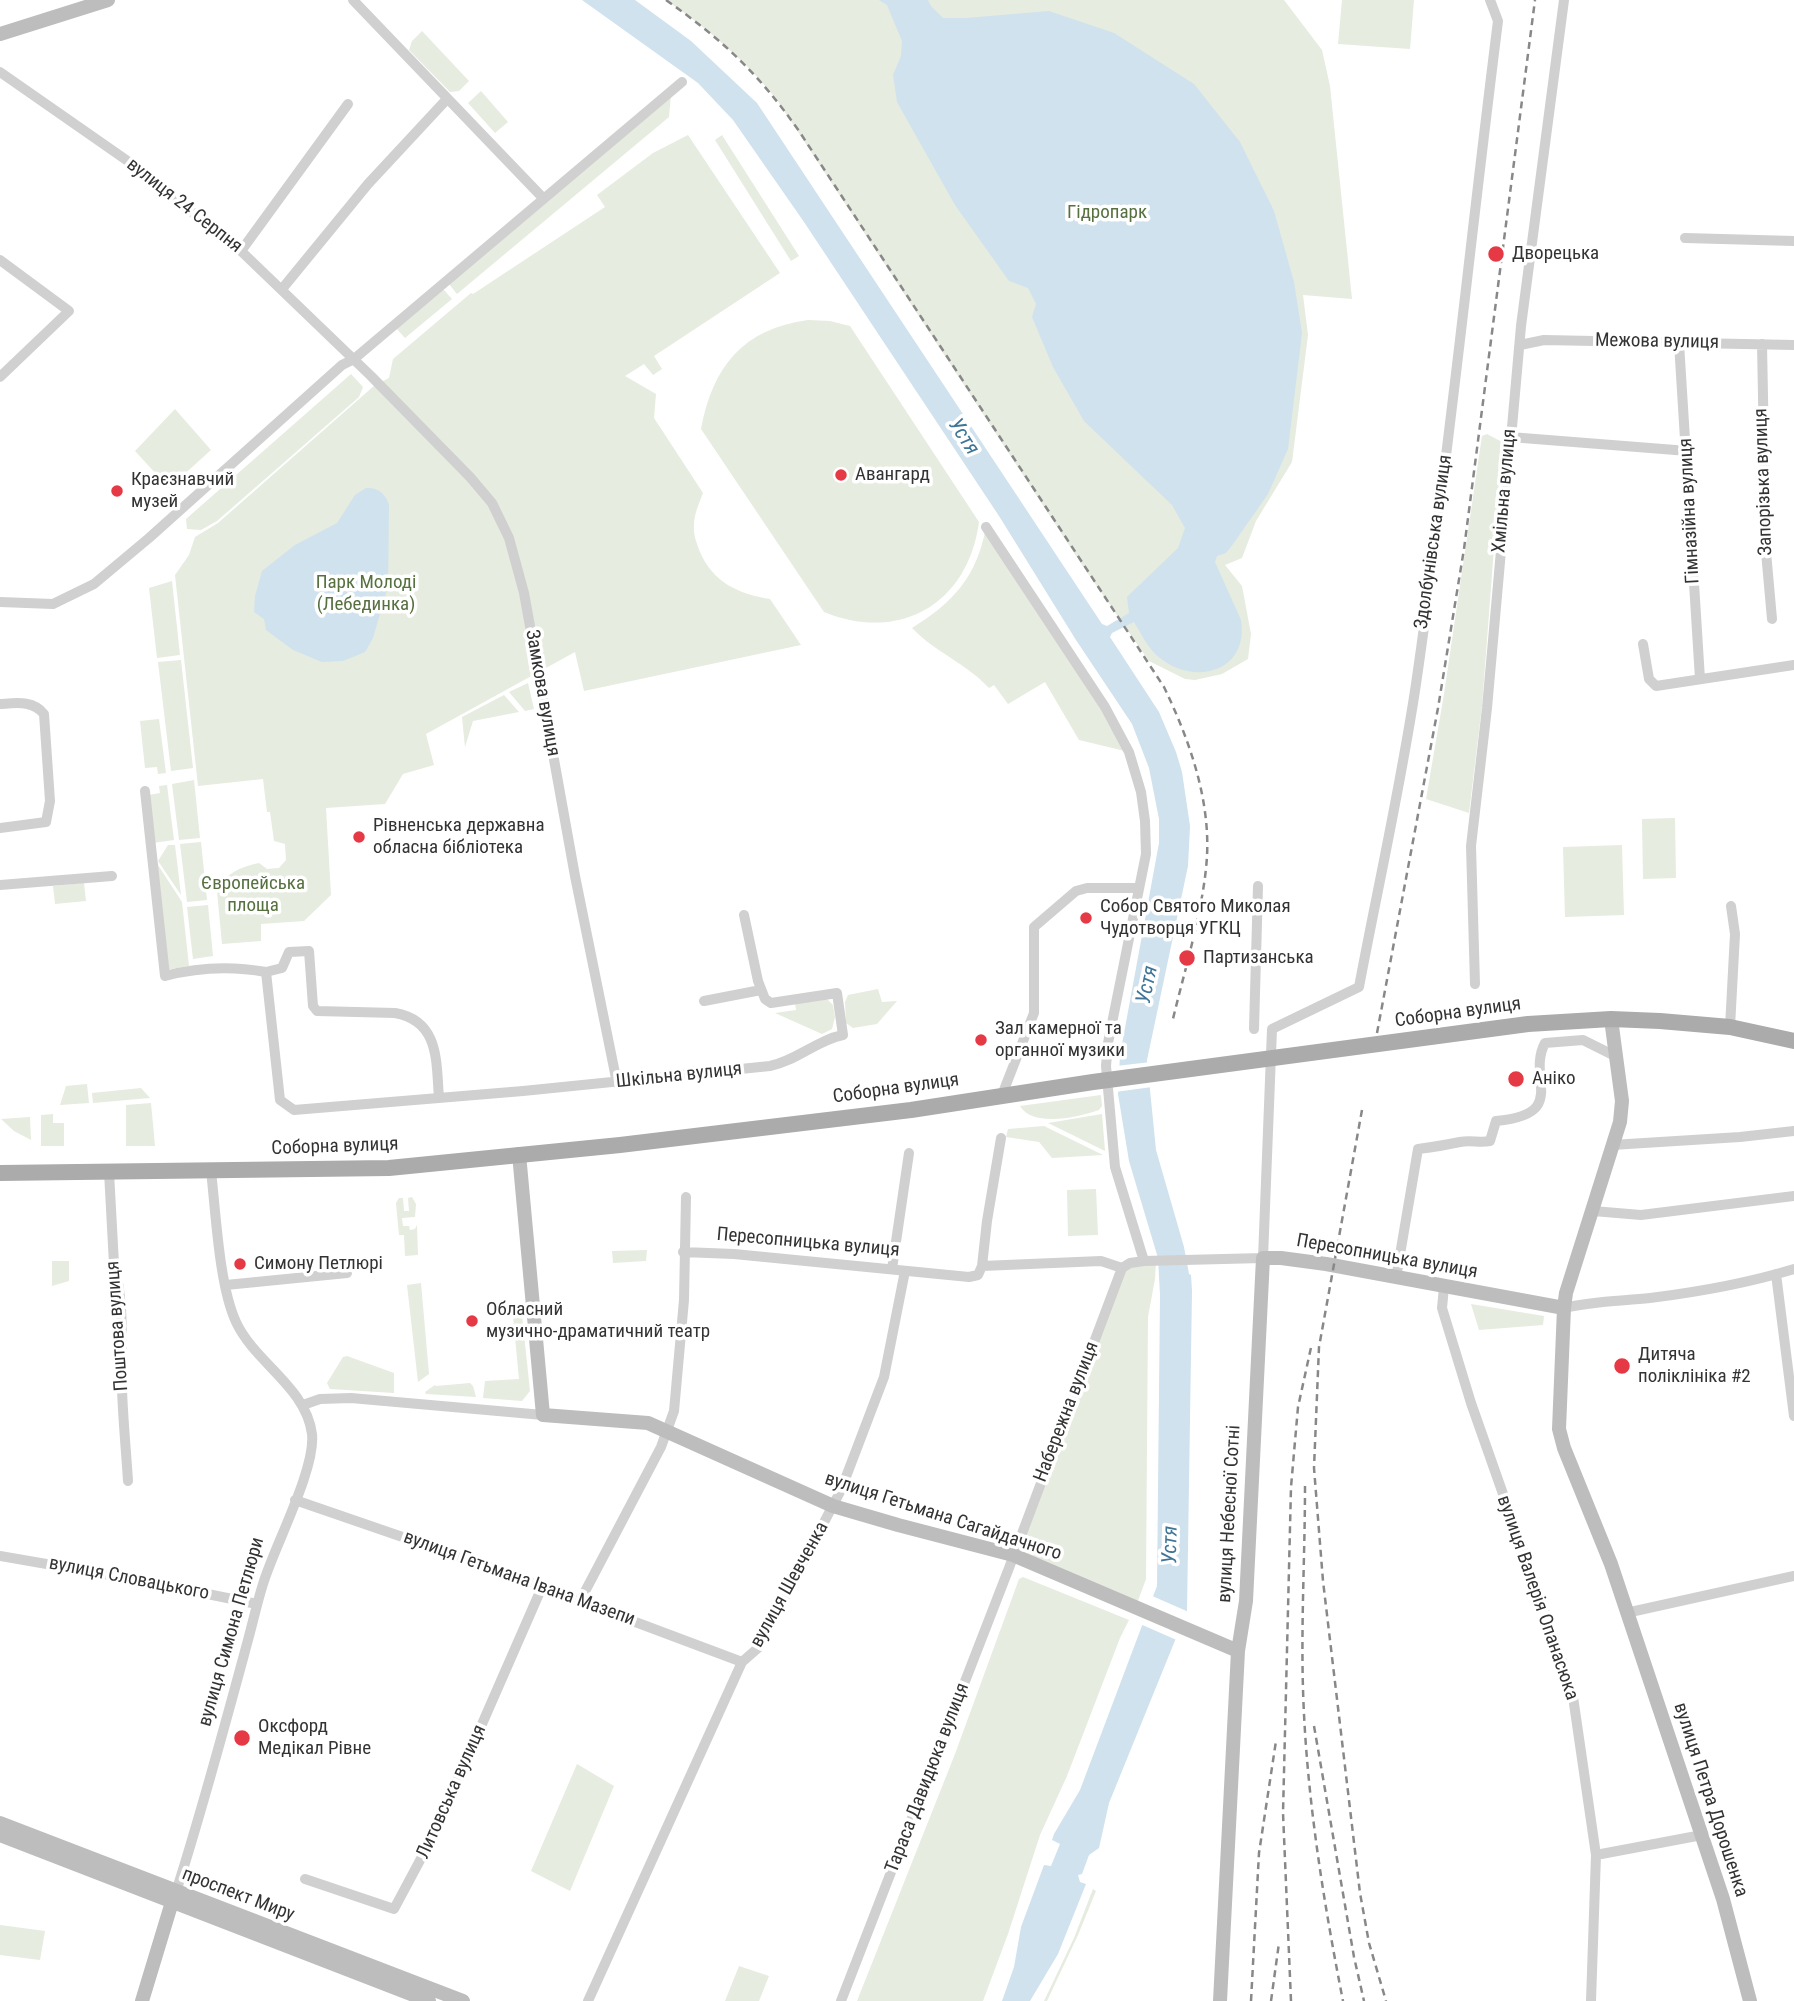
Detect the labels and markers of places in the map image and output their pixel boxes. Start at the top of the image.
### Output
place label: Дворецька [1512,243,1599,265]
marker: Дворецька [1486,244,1506,264]
place label: Авангард [855,464,930,486]
marker: Авангард [833,467,849,483]
place label: Краєзнавчий музей [131,469,234,513]
marker: Краєзнавчий музей [109,483,125,499]
place label: Рівненська державна обласна бібліотека [373,815,545,859]
marker: Рівненська державна обласна бібліотека [351,829,367,845]
place label: Собор Святого Миколая Чудотворця УГКЦ [1100,896,1291,940]
marker: Собор Святого Миколая Чудотворця УГКЦ [1078,910,1094,926]
place label: Партизанська [1203,947,1314,969]
marker: Партизанська [1177,948,1197,968]
place label: Зал камерної та органної музики [995,1018,1125,1062]
marker: Зал камерної та органної музики [973,1032,989,1048]
place label: Аніко [1532,1068,1575,1090]
marker: Аніко [1506,1069,1526,1089]
place label: Симону Петлюрі [254,1253,383,1275]
marker: Симону Петлюрі [232,1256,248,1272]
place label: Обласний музично-драматичний театр [486,1299,710,1343]
marker: Обласний музично-драматичний театр [464,1313,480,1329]
place label: Дитяча поліклініка #2 [1638,1344,1751,1388]
marker: Дитяча поліклініка #2 [1612,1356,1632,1376]
place label: Оксфорд Медікал Рівне [258,1716,371,1760]
marker: Оксфорд Медікал Рівне [232,1728,252,1748]

